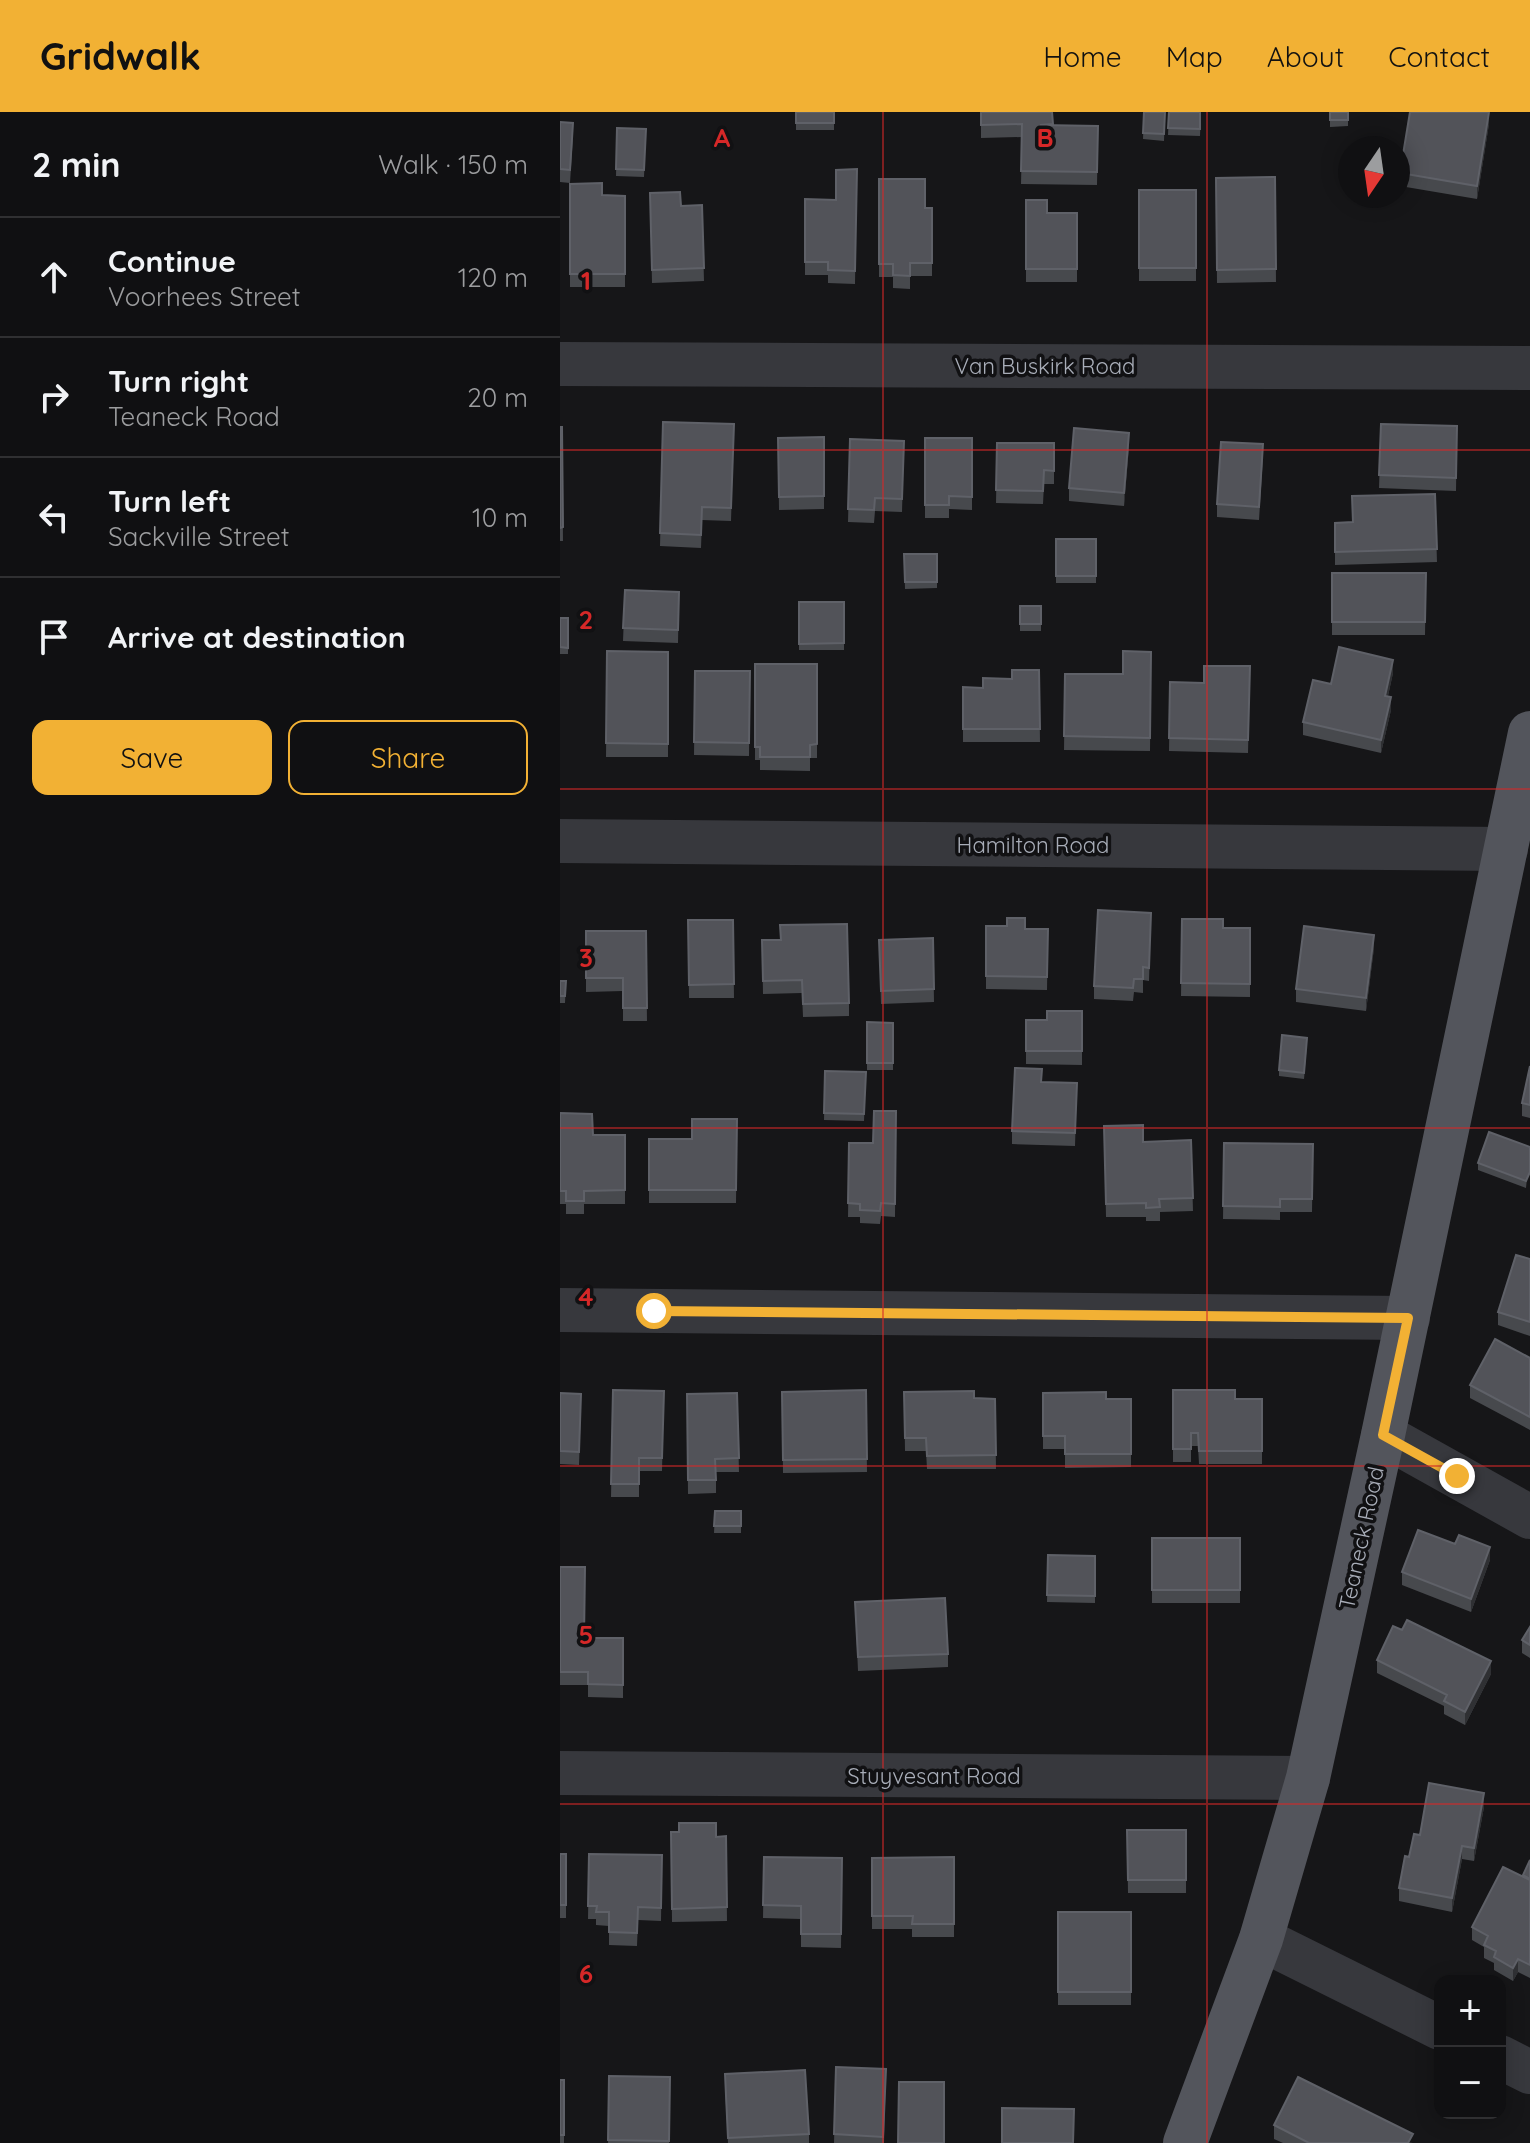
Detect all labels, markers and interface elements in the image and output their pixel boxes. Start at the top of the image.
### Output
text: Gridwalk [40,32,201,80]
text: Home [1043,39,1122,74]
text: Map [1166,39,1223,74]
text: About [1267,39,1344,74]
text: Contact [1388,39,1490,74]
text: A [714,121,731,154]
text: B [1036,121,1054,154]
north arrow [1338,136,1410,208]
text: 2 min [32,143,121,186]
text: Walk · 150 m [378,148,528,181]
text: Continue [108,242,236,280]
icon: ahead [32,255,76,299]
text: 120 m [458,261,528,294]
text: 1 [581,264,591,297]
text: Voorhees Street [108,280,301,313]
street label: Van Buskirk Road [955,352,1135,380]
text: Turn right [108,362,249,400]
icon: right [32,375,76,419]
text: 20 m [467,381,528,414]
text: Teaneck Road [108,400,280,433]
text: Turn left [108,482,231,520]
icon: left [32,495,76,539]
text: 10 m [472,501,528,534]
text: Sackville Street [108,520,290,553]
text: 2 [579,603,593,636]
icon: arrive [32,615,76,659]
text: Arrive at destination [108,618,406,656]
button: Save [32,720,272,795]
button: Share [288,720,528,795]
street label: Hamilton Road [957,831,1109,859]
text: 3 [579,941,593,974]
text: 4 [578,1280,594,1313]
route start [636,1293,672,1329]
route end [1439,1458,1475,1494]
street label: Teaneck Road [1332,1464,1390,1612]
text: 5 [579,1618,593,1651]
street label: Stuyvesant Road [847,1762,1021,1790]
text: 6 [579,1957,593,1990]
map controls [1434,1975,1506,2119]
button: + [1434,1975,1506,2047]
button: − [1434,2047,1506,2119]

